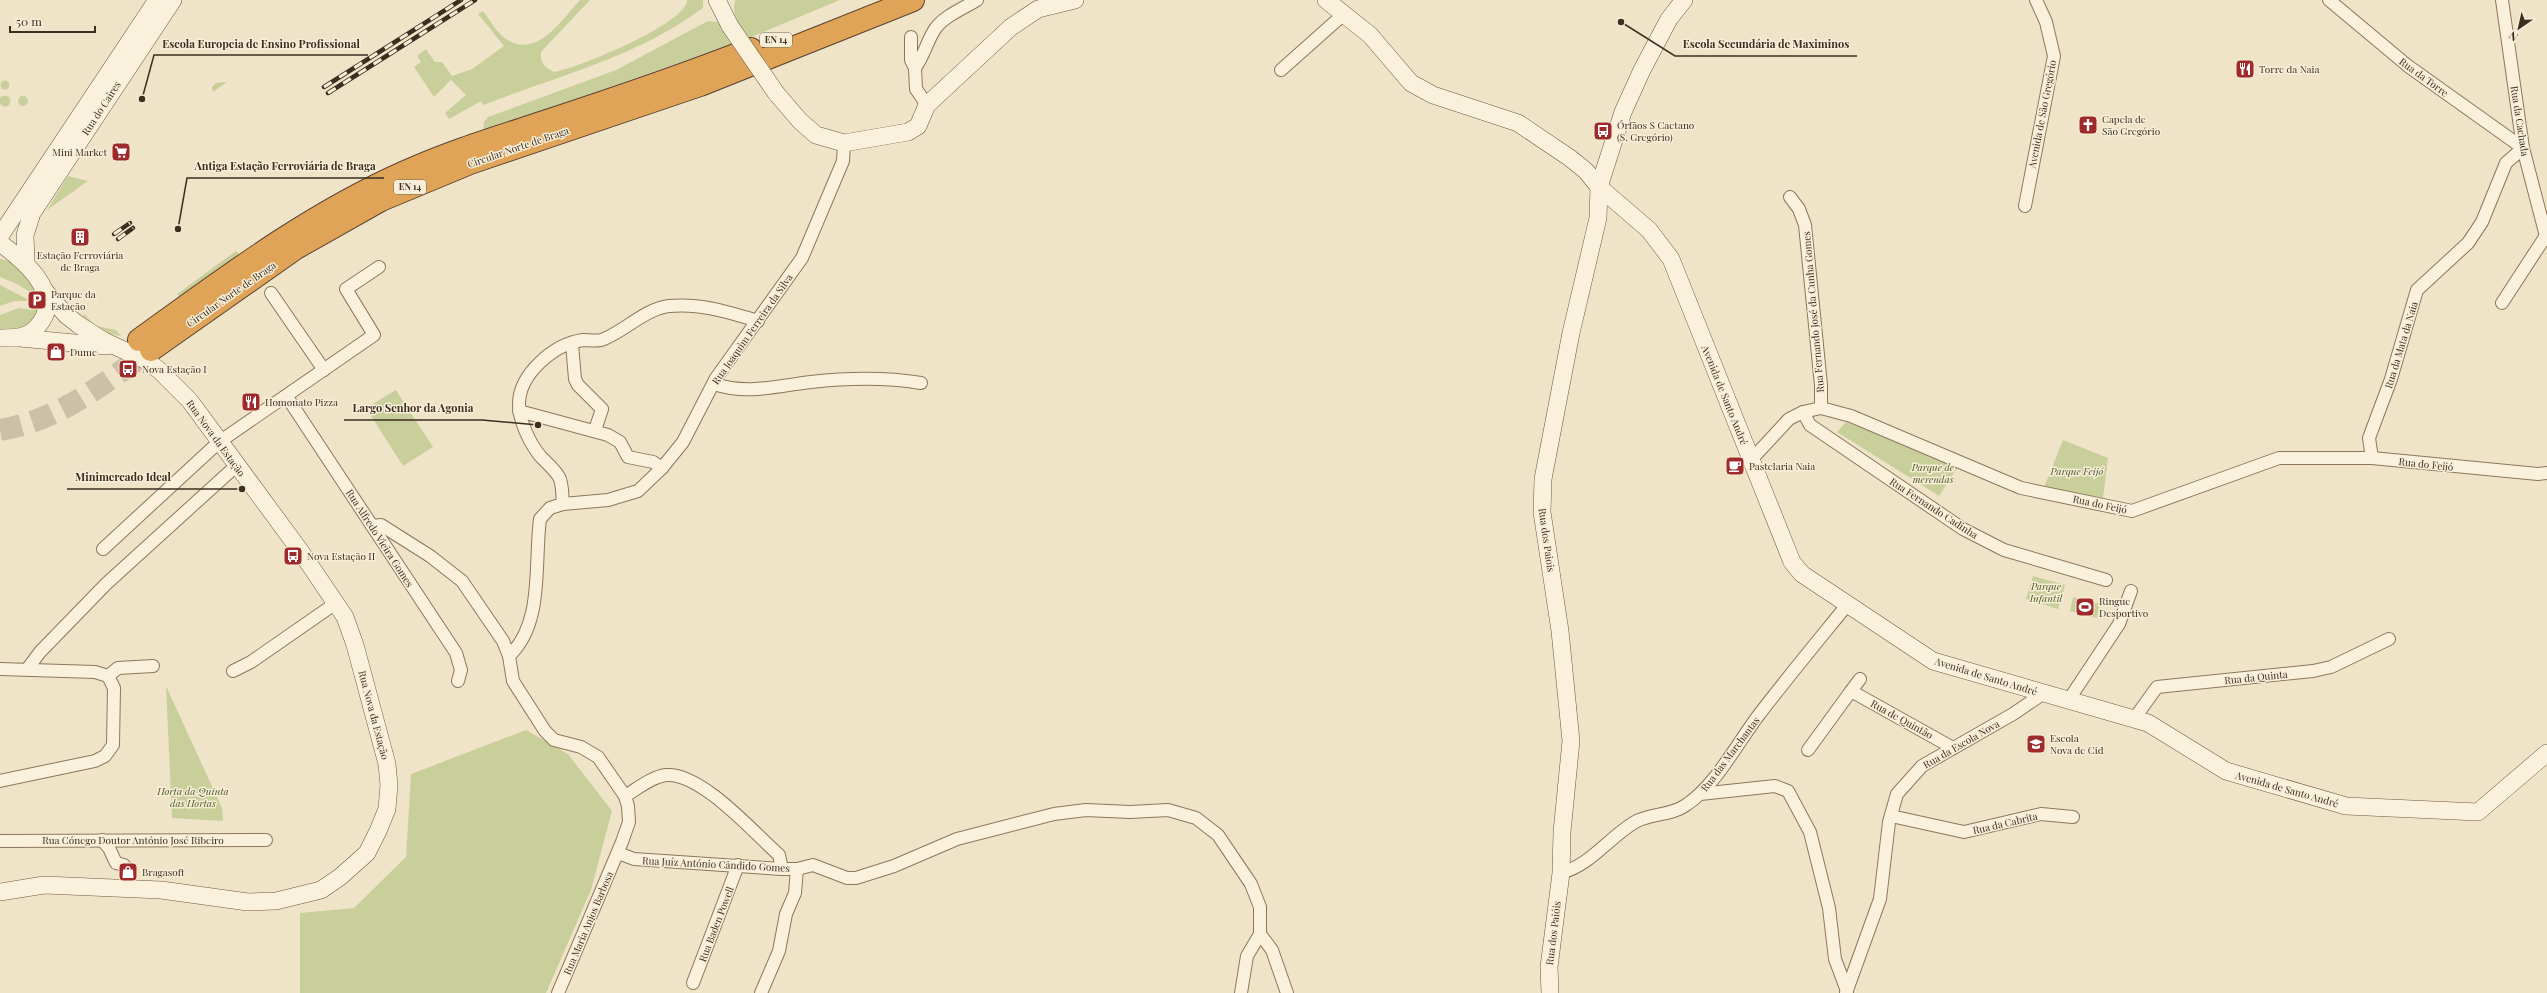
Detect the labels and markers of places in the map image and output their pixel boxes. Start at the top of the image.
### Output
callout: Escola Europeia de Ensino Profissional [154,32,368,55]
callout: Escola Secundária de Maximinos [1675,33,1857,56]
restaurant icon: Torre da Naia [2234,58,2256,80]
place label: Torre da Naia [2259,62,2319,76]
place label: Capela de São Gregório [2102,112,2161,138]
church icon: Capela de São Gregório [2077,114,2099,136]
place label: Órfãos S Caetano (S. Gregório) [1617,118,1695,144]
bus stop icon: Órfãos S Caetano (S. Gregório) [1592,120,1614,142]
supermarket icon: Mini Market [110,141,132,163]
place label: Mini Market [52,145,107,159]
callout: Antiga Estação Ferroviária de Braga [187,155,384,178]
building icon: Estação Ferroviária de Braga [69,226,91,248]
place label: Estação Ferroviária de Braga [37,248,123,274]
place label: Parque da Estação [51,287,96,313]
parking icon: Parque da Estação [26,289,48,311]
shop icon: Dume [45,341,67,363]
place label: Dume [70,345,97,359]
bus stop icon: Nova Estação I [117,358,139,380]
place label: Nova Estação I [142,362,207,376]
restaurant icon: Homonato Pizza [240,391,262,413]
place label: Homonato Pizza [265,395,338,409]
callout: Largo Senhor da Agonia [344,397,482,420]
cafe icon: Pastelaria Naia [1724,455,1746,477]
place label: Pastelaria Naia [1749,459,1815,473]
callout: Minimercado Ideal [67,466,179,489]
bus stop icon: Nova Estação II [282,545,304,567]
place label: Nova Estação II [307,549,375,563]
place label: Ringue Desportivo [2099,594,2149,620]
sports icon: Ringue Desportivo [2074,596,2096,618]
place label: Escola Nova de Cid [2050,731,2104,757]
school or university icon: Escola Nova de Cid [2025,733,2047,755]
shop icon: Bragasoft [117,861,139,883]
place label: Bragasoft [142,865,185,879]

